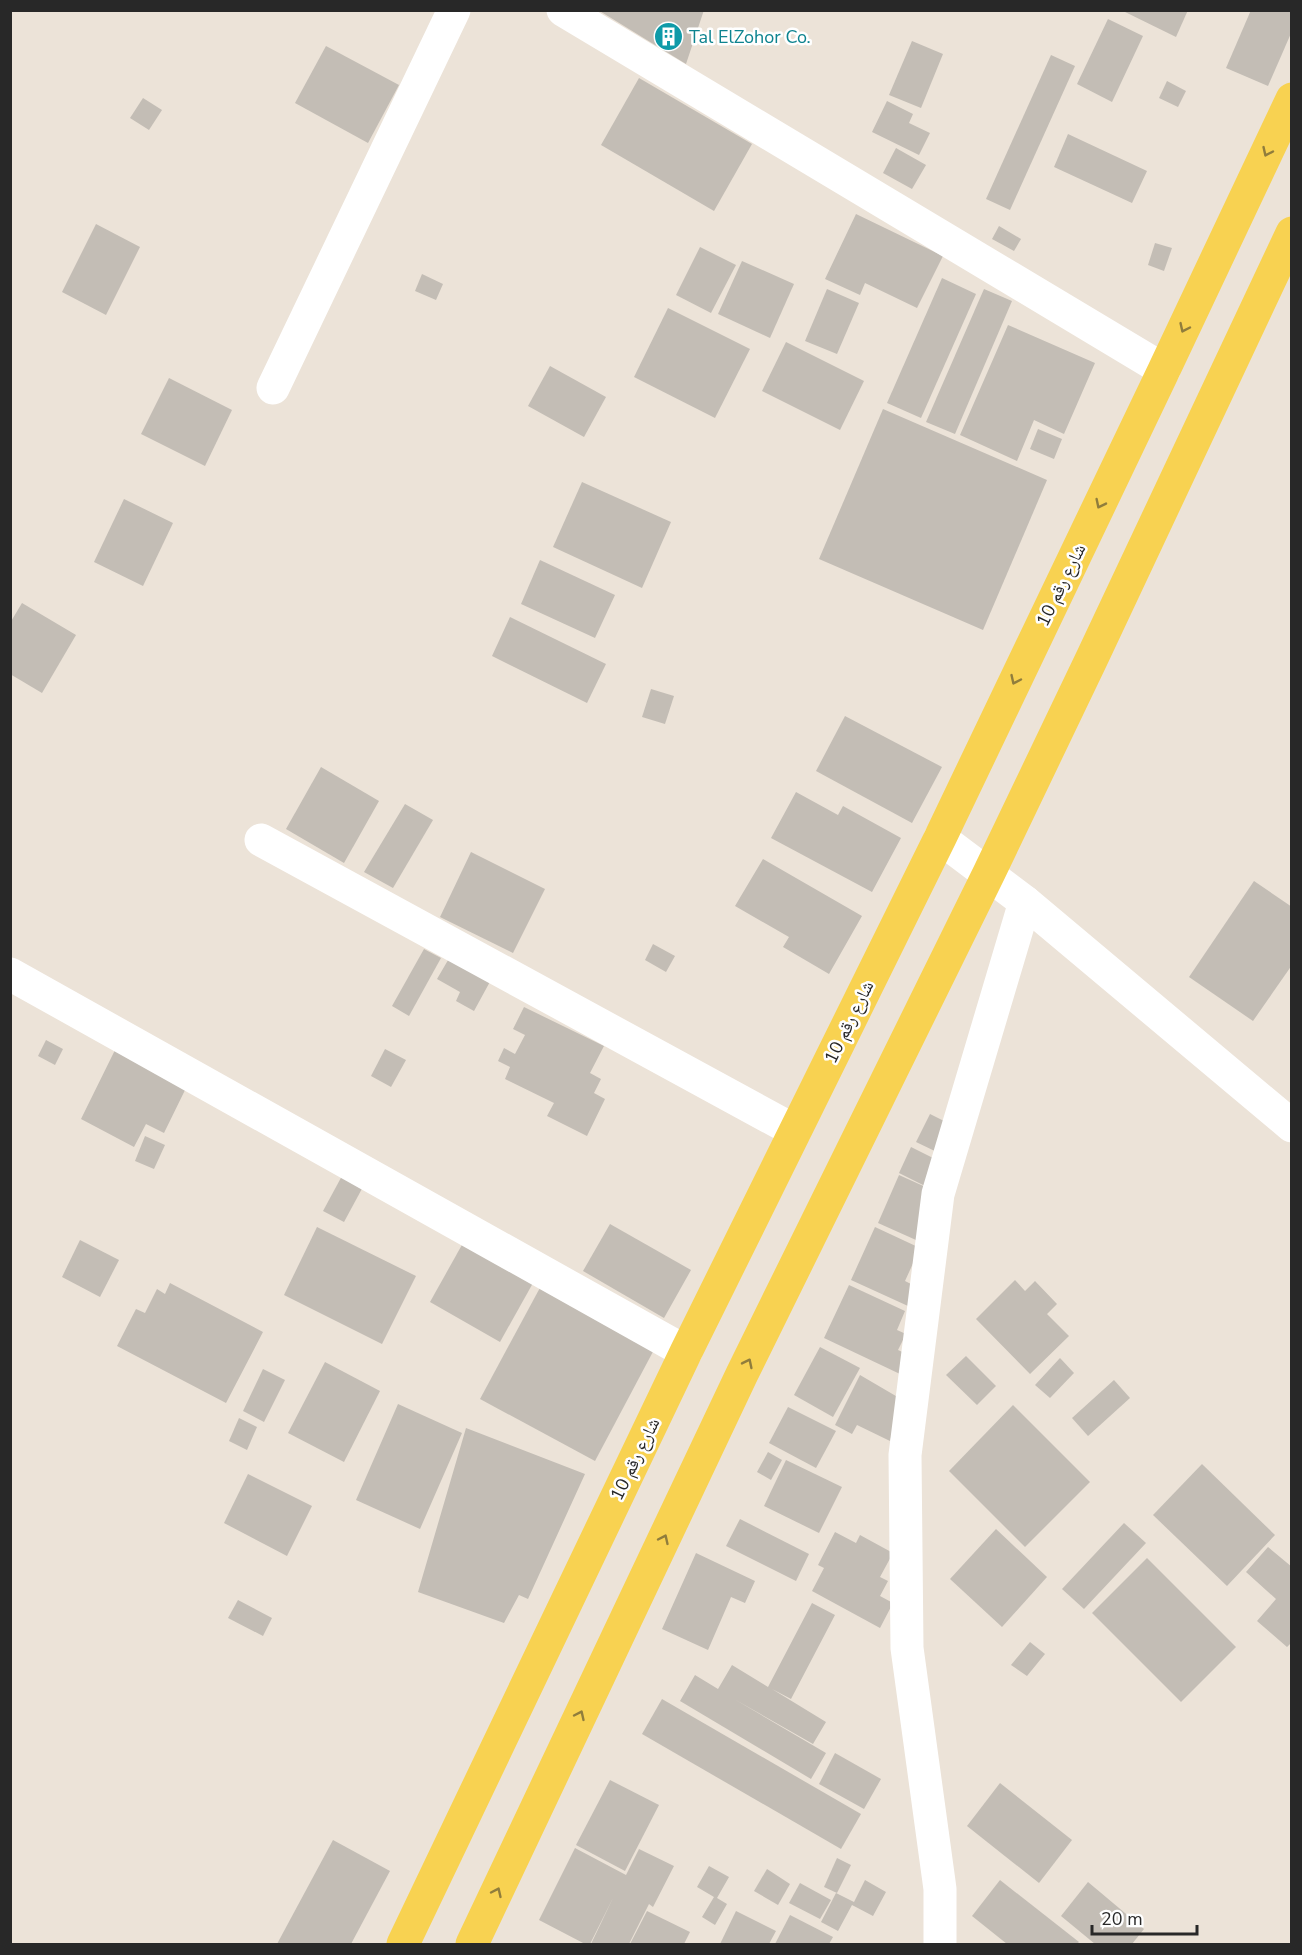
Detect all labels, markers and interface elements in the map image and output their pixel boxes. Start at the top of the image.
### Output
building icon: Tal ElZohor Co. [652,21,684,53]
place label: Tal ElZohor Co. [689,25,811,49]
one-way arrow [1262,145,1274,156]
one-way arrow [1179,322,1191,333]
one-way arrow [1095,498,1107,509]
street label: شارع رقم 10 [1031,540,1091,630]
one-way arrow [1011,674,1023,685]
street label: شارع رقم 10 [819,977,879,1067]
one-way arrow [740,1358,752,1369]
street label: شارع رقم 10 [605,1414,665,1504]
one-way arrow [656,1535,668,1546]
one-way arrow [573,1711,585,1722]
one-way arrow [489,1887,501,1898]
scale bar [1092,1898,1197,1936]
text: 20 m [1101,1907,1143,1931]

